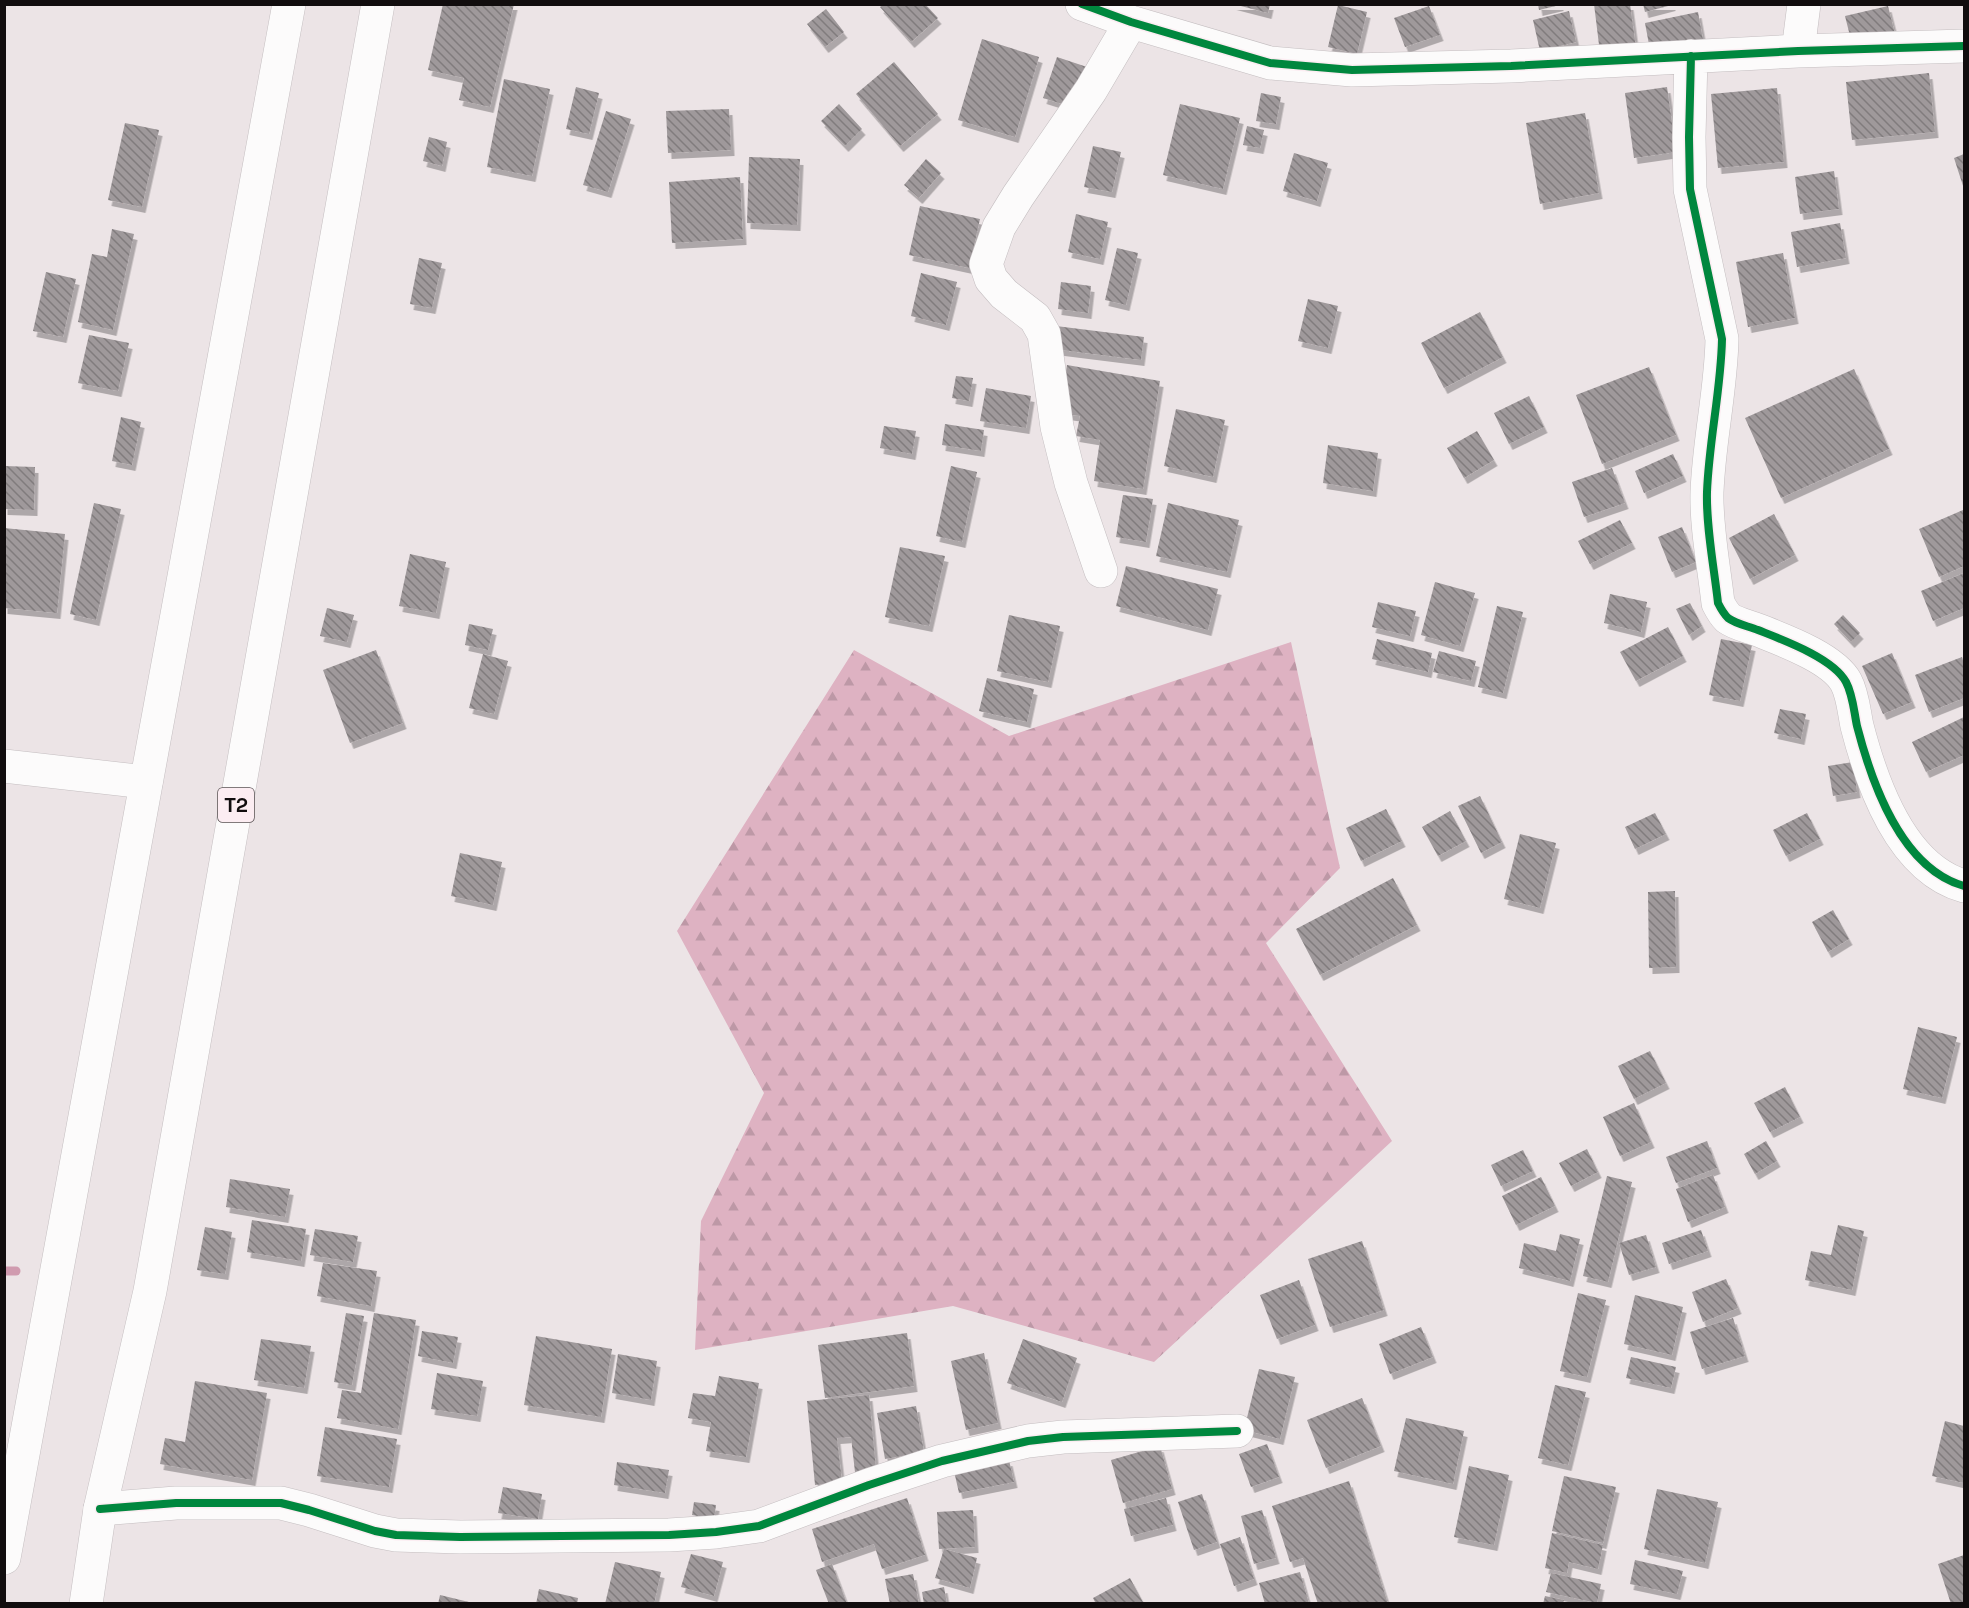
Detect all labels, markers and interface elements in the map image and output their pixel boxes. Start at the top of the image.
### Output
road number: T2 [218,788,254,822]

